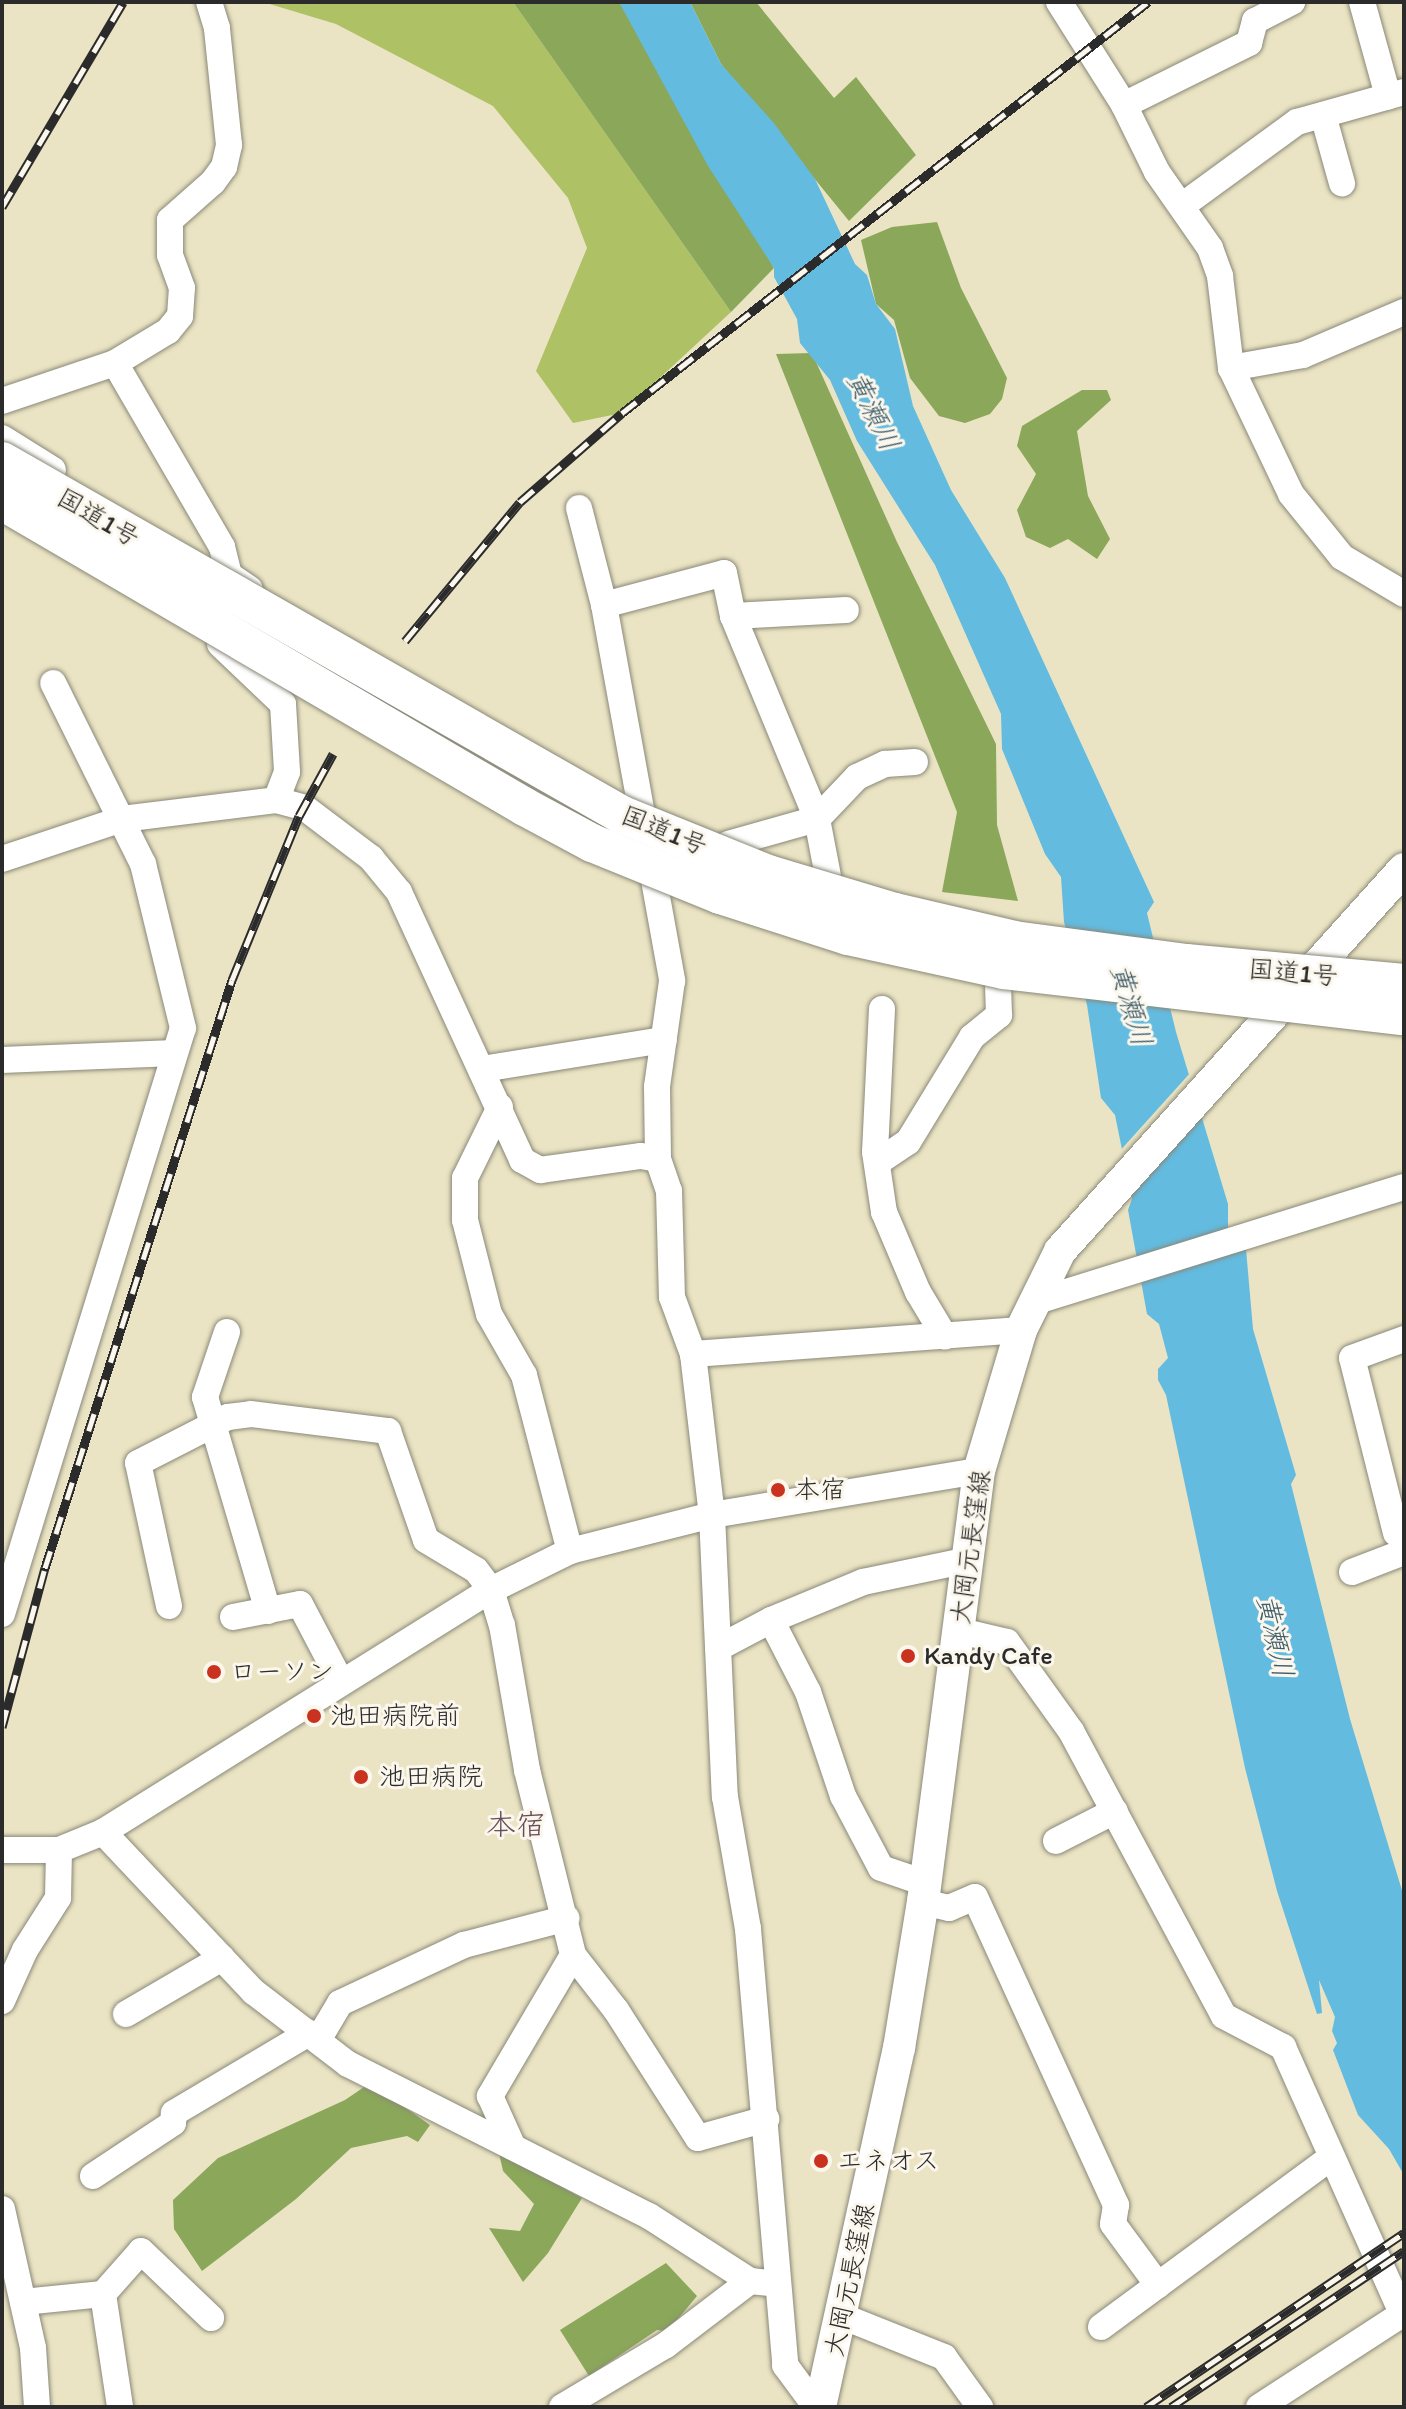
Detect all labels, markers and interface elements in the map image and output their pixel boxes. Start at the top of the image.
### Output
water label: 黄瀬川 [840,366,908,456]
street label: 国道1号 [51,482,145,554]
street label: 国道1号 [616,800,712,862]
street label: 国道1号 [1247,954,1339,992]
water label: 黄瀬川 [1104,960,1160,1050]
street label: 大岡元長窪線 [945,1468,997,1626]
place label: 本宿 [794,1474,846,1506]
marker: 本宿 [769,1481,787,1499]
water label: 黄瀬川 [1251,1591,1301,1681]
place label: Kandy Cafe [924,1640,1053,1672]
marker: Kandy Cafe [899,1647,917,1665]
place label: ローソン [230,1656,334,1688]
marker: ローソン [205,1663,223,1681]
place label: 池田病院前 [330,1700,460,1732]
marker: 池田病院前 [305,1707,323,1725]
place label: 池田病院 [379,1761,483,1793]
marker: 池田病院 [350,1766,372,1788]
district label: 本宿 [486,1807,546,1843]
place label: エネオス [837,2145,941,2177]
marker: エネオス [812,2152,830,2170]
street label: 大岡元長窪線 [819,2200,881,2360]

